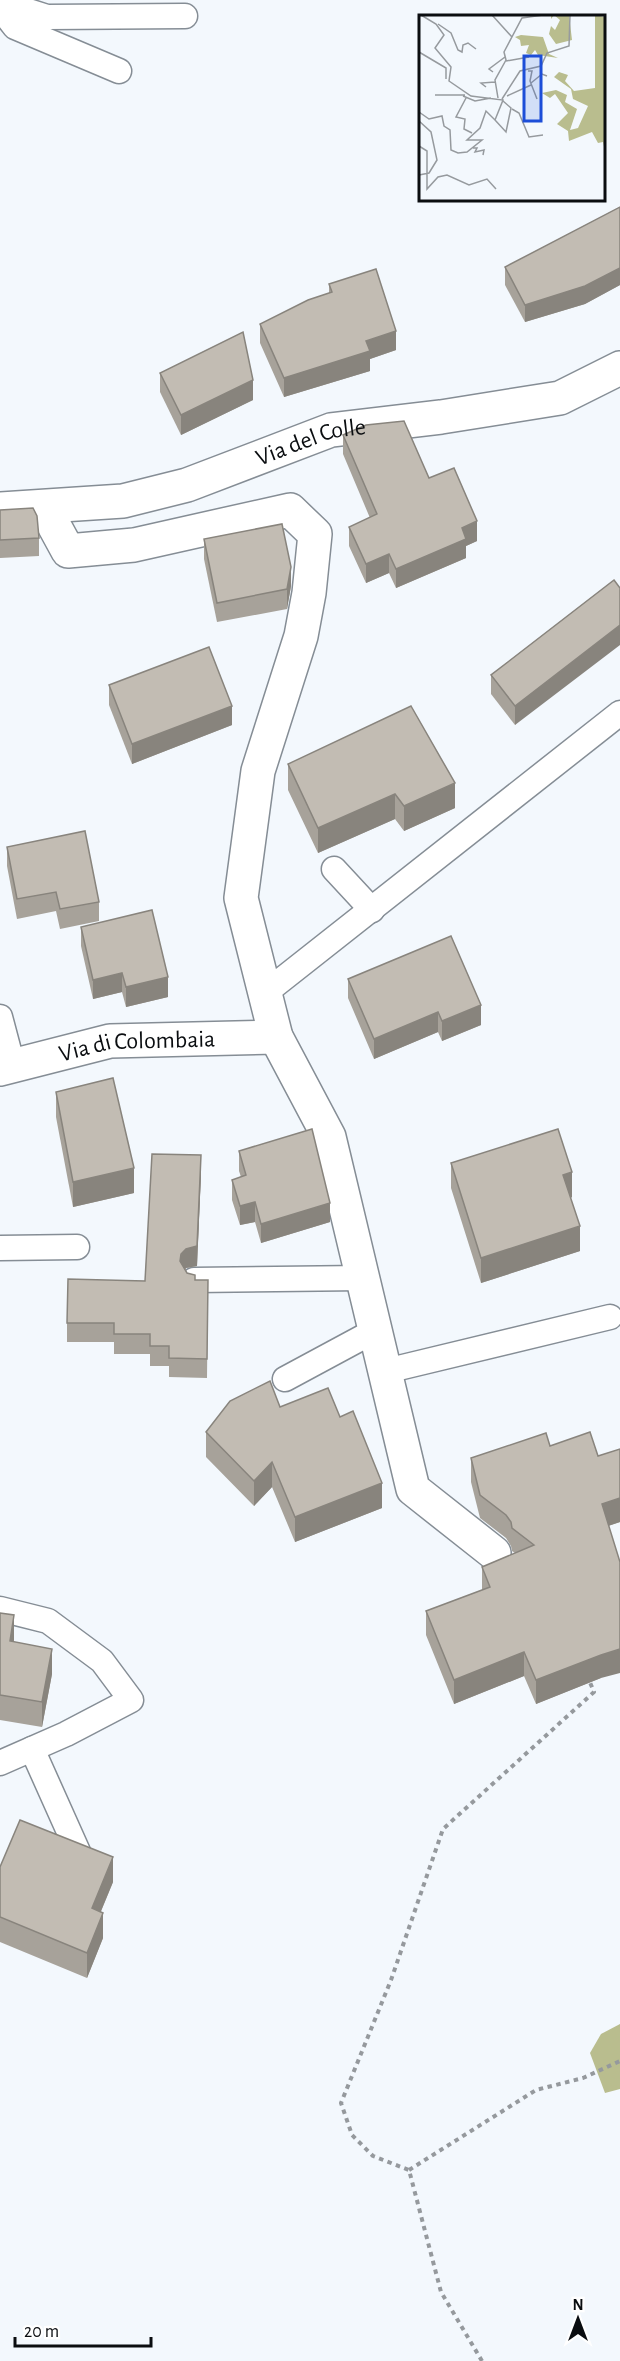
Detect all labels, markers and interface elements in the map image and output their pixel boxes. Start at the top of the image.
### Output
inset map [419,15,605,201]
street label: Via del Colle [253,415,367,471]
street label: Via di Colombaia [57,1027,216,1066]
north arrow [548,2289,608,2349]
text: N [572,2297,584,2313]
scale bar [15,2310,152,2348]
text: 20 m [24,2323,59,2341]

